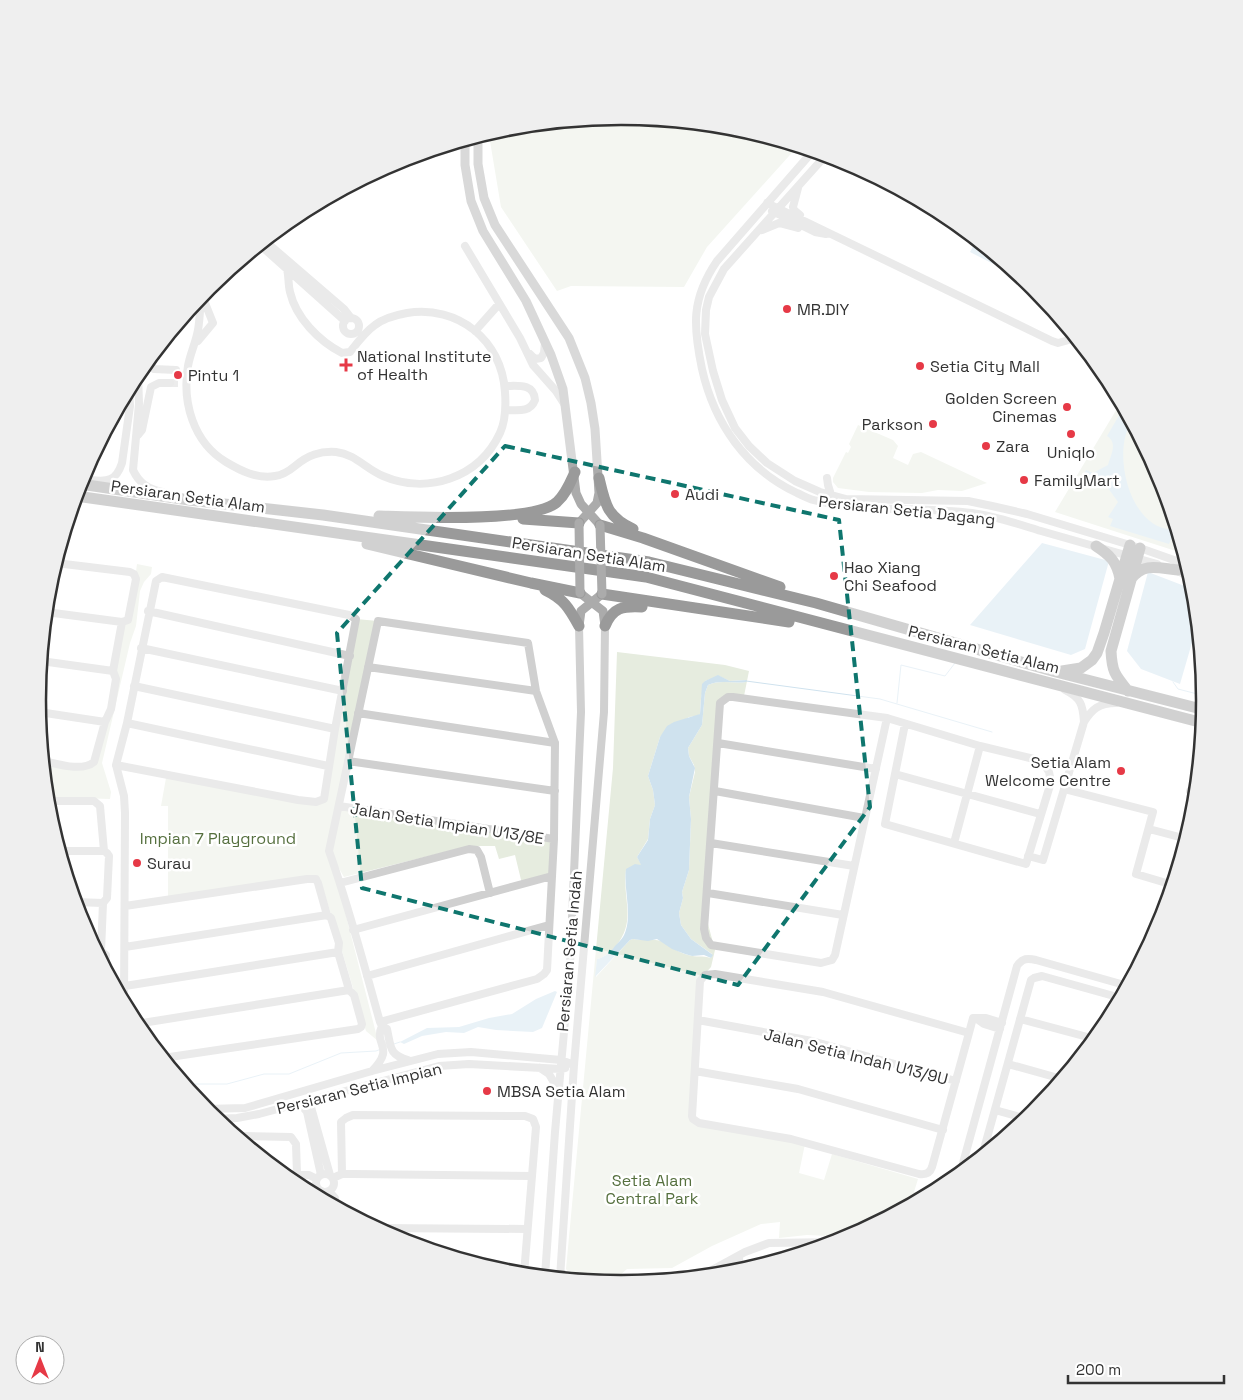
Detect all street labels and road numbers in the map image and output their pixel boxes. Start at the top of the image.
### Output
street label: Persiaran Setia Alam [110,475,266,518]
street label: Persiaran Setia Dagang [817,491,996,530]
street label: Persiaran Setia Alam [511,532,667,577]
street label: Persiaran Setia Alam [906,620,1062,678]
street label: Jalan Setia Impian U13/8E [349,798,545,849]
street label: Persiaran Setia Indah [552,870,587,1033]
street label: Jalan Setia Indah U13/9U [761,1023,950,1090]
street label: Persiaran Setia Impian [274,1058,444,1119]

